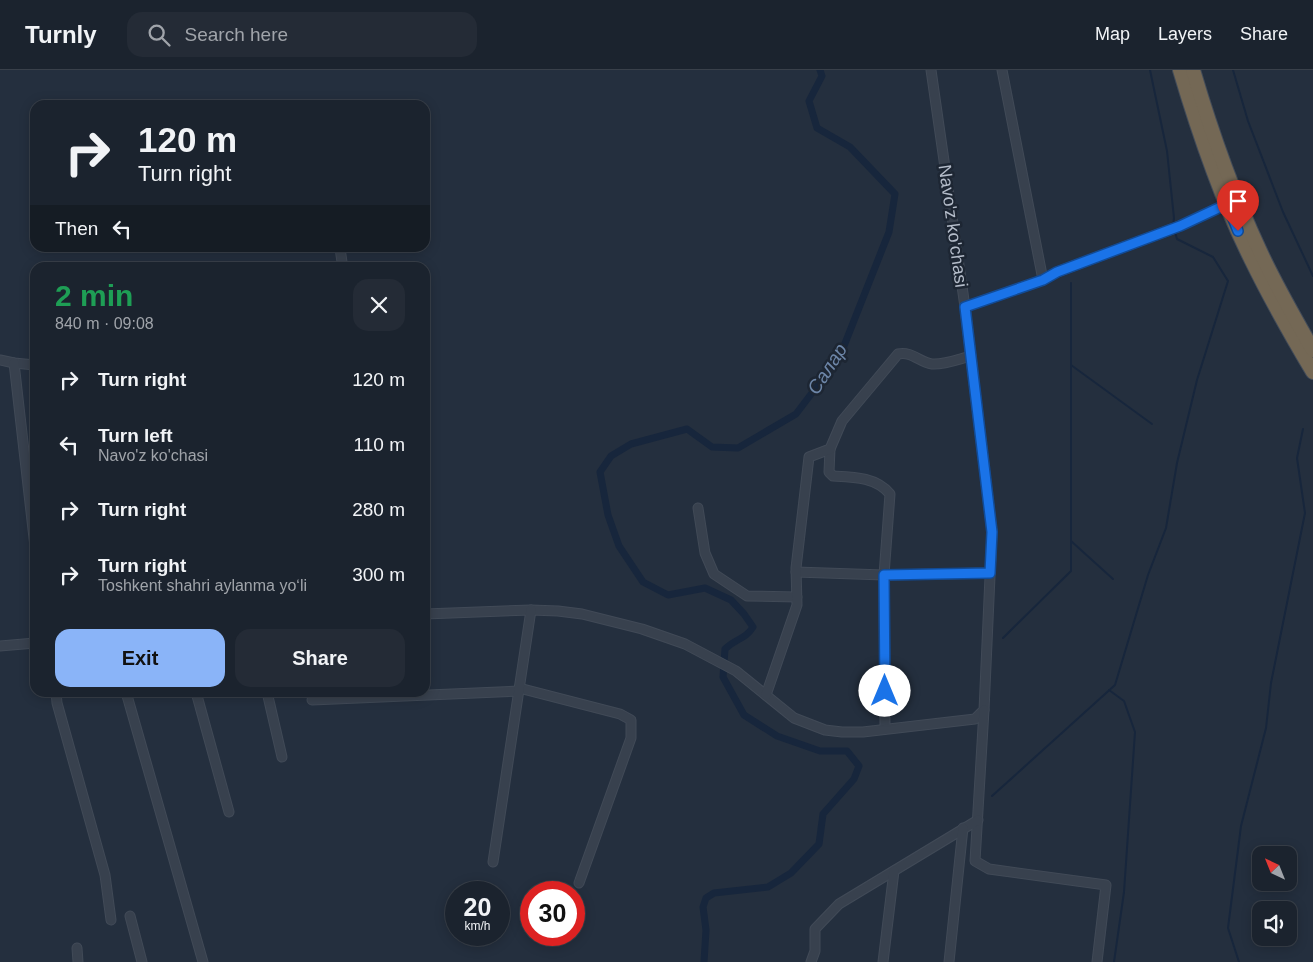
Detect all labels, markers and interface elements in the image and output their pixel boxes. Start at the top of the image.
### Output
search box [127,12,477,57]
text: Turnly [25,21,97,48]
icon: search [145,21,173,49]
text: Search here [185,24,288,45]
text: Map [1095,24,1130,44]
text: Layers [1158,24,1212,44]
text: Share [1240,24,1288,44]
icon: right [55,120,120,185]
text: 120 m [138,120,237,159]
text: Turn right [138,161,231,186]
street label: Navo'z ko'chasi [934,163,972,289]
pin [1217,180,1259,231]
icon: arrive [1224,187,1252,215]
icon: left [108,215,136,243]
text: Then [55,218,98,239]
text: 2 min [55,279,133,312]
button: close [353,279,405,331]
text: 840 m · 09:08 [55,315,154,332]
water label: Салар [803,340,851,398]
icon: right [55,366,83,394]
text: Turn right [98,369,186,390]
text: 120 m [352,369,405,390]
text: Turn left [98,425,173,446]
icon: left [55,431,83,459]
text: 110 m [354,434,405,455]
text: Navo'z ko'chasi [98,447,208,464]
icon: right [55,496,83,524]
text: Turn right [98,499,186,520]
text: 280 m [352,499,405,520]
text: Turn right [98,555,186,576]
icon: right [55,561,83,589]
text: 300 m [352,564,405,585]
text: Toshkent shahri aylanma yoʻli [98,577,307,594]
button: Exit [55,629,225,687]
button: Share [235,629,405,687]
position arrow [858,664,910,716]
north arrow [1252,846,1298,891]
map controls [1252,846,1297,946]
speed limit sign: 30 [520,881,585,946]
text: 20 [464,893,491,921]
button: sound [1252,901,1297,946]
text: km/h [464,919,491,933]

